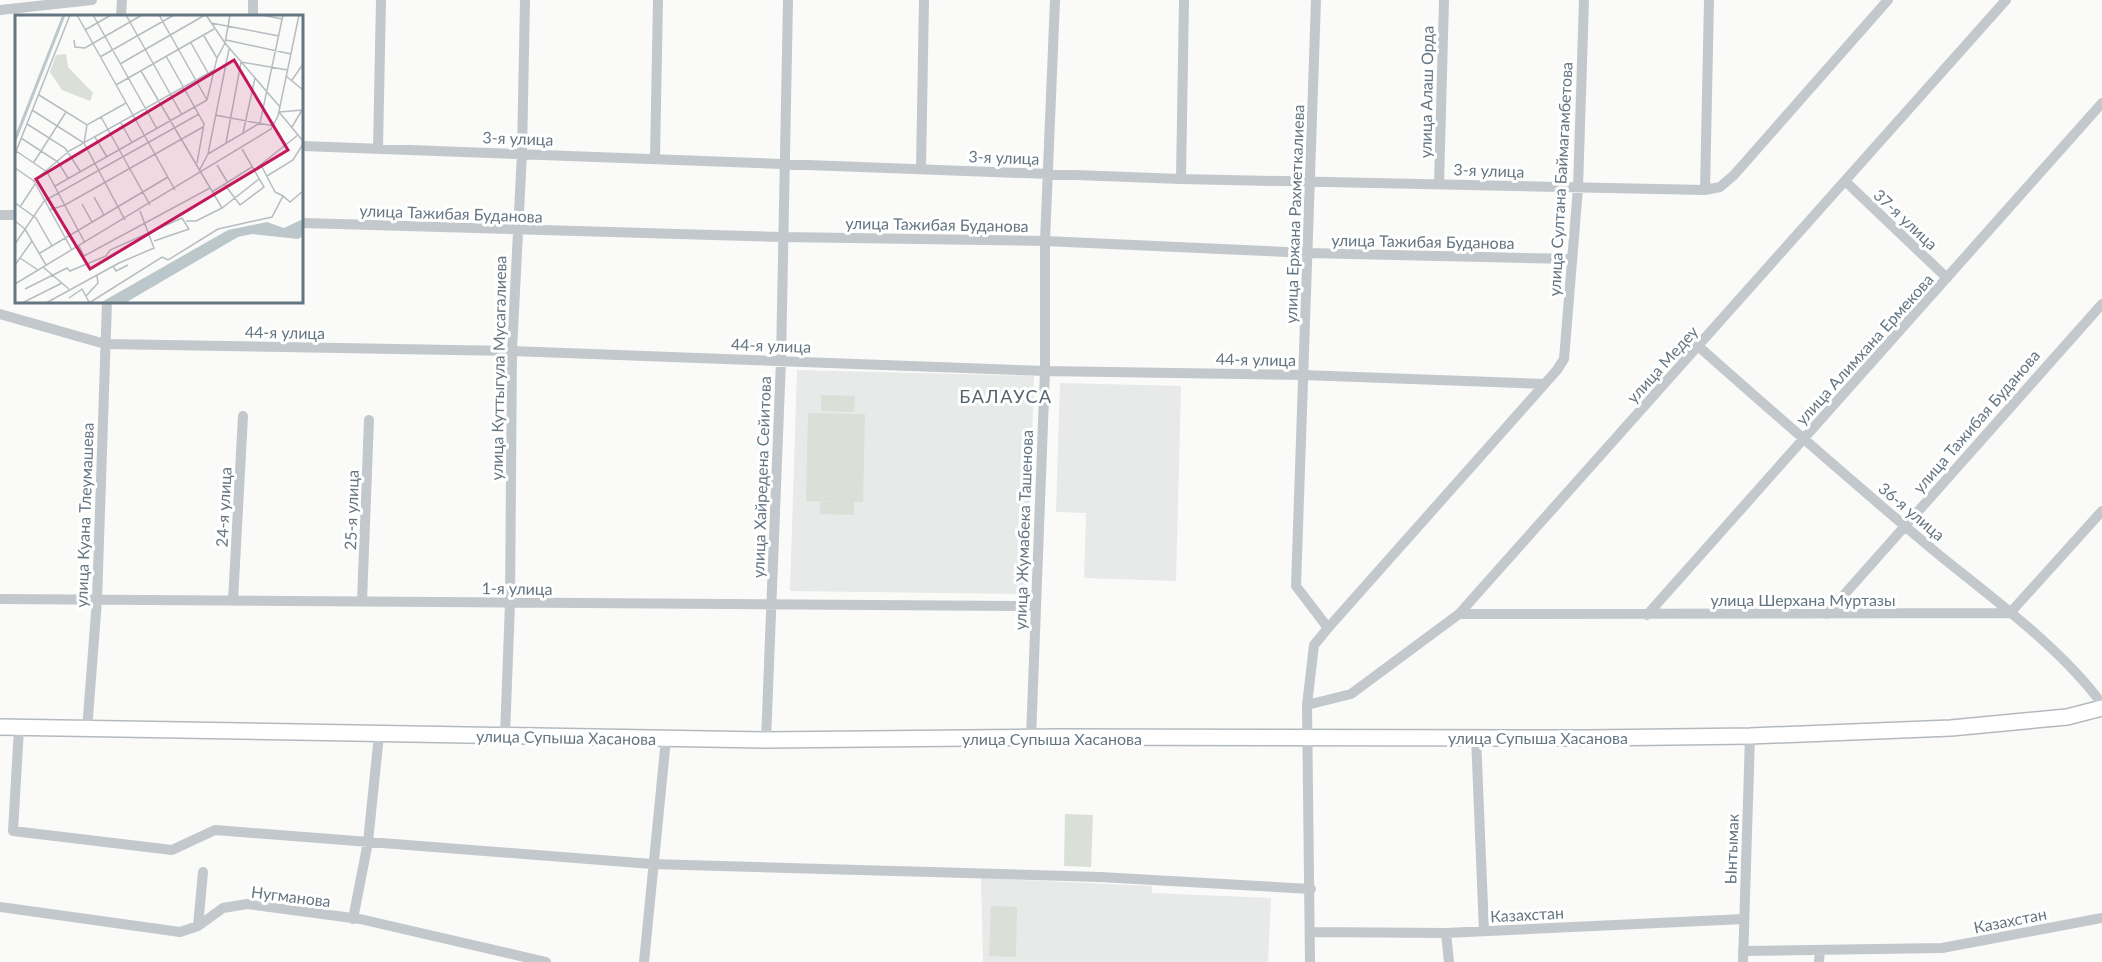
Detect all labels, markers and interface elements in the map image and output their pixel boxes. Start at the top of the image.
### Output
inset map [15,15,303,303]
street label: улица Алаш Орда [1415,26,1437,158]
street label: улица Султана Баймагамбетова [1544,61,1576,297]
street label: улица Ержана Рахметкалиева [1281,104,1307,324]
street label: 3-я улица [482,127,554,149]
street label: 3-я улица [968,146,1040,168]
street label: 3-я улица [1453,159,1525,181]
street label: 37-я улица [1870,185,1942,253]
street label: улица Тажибая Буданова [359,200,543,226]
street label: улица Тажибая Буданова [845,213,1029,235]
street label: улица Тажибая Буданова [1331,230,1515,252]
street label: улица Куттыгула Мусагалиева [487,255,509,481]
street label: улица Алимхана Ермекова [1791,270,1937,428]
street label: улица Медеу [1622,321,1702,406]
street label: 44-я улица [245,322,325,342]
street label: 44-я улица [731,334,811,356]
street label: улица Тажибая Буданова [1909,346,2043,496]
street label: 44-я улица [1216,349,1296,369]
street label: улица Хайредена Сейитова [748,376,774,578]
district label: БАЛАУСА [959,385,1053,407]
street label: улица Куана Тлеумашева [71,422,97,608]
street label: улица Жумабека Ташенова [1010,430,1036,630]
street label: 24-я улица [211,466,235,548]
street label: 25-я улица [340,470,362,550]
street label: 36-я улица [1875,478,1949,544]
street label: 1-я улица [481,578,553,598]
street label: улица Шерхана Муртазы [1710,590,1896,609]
street label: улица Супыша Хасанова [476,726,656,748]
street label: улица Супыша Хасанова [1448,728,1628,747]
street label: улица Супыша Хасанова [962,729,1142,748]
street label: Ынтымак [1720,813,1742,885]
street label: Нугманова [250,882,332,910]
street label: Казахстан [1490,903,1564,925]
street label: Казахстан [1972,904,2048,936]

